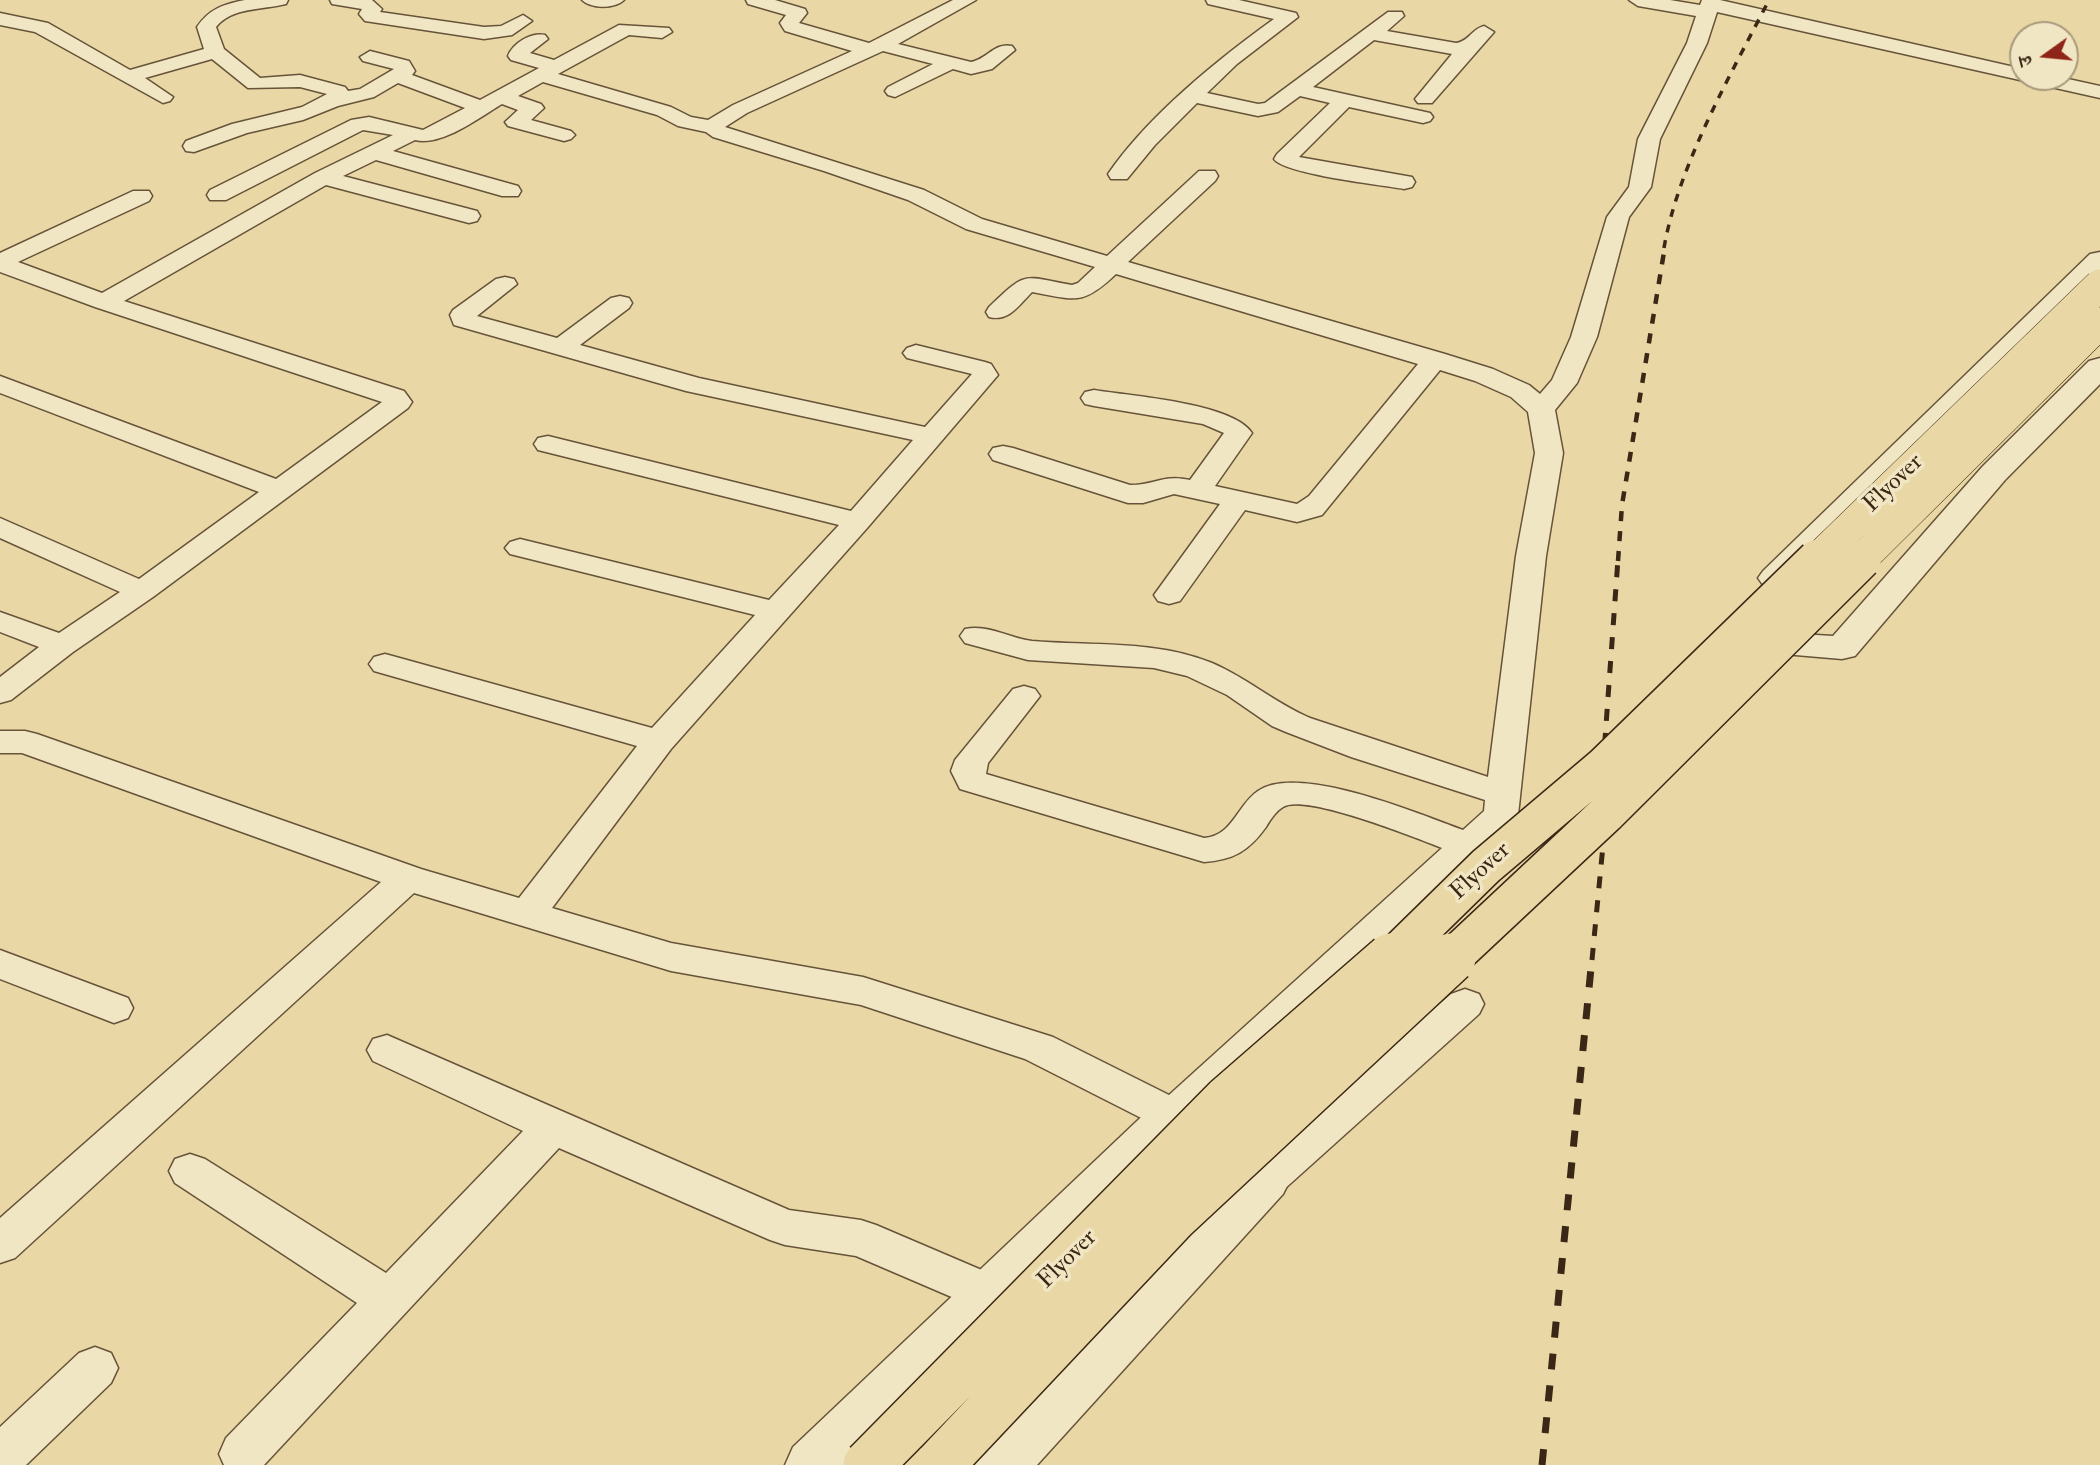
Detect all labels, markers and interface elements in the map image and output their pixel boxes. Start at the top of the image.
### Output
north arrow [2009,21,2079,91]
text: उ [2013,53,2038,69]
street label: Flyover [1858,449,1930,519]
street label: Flyover [1445,837,1517,907]
street label: Flyover [1032,1224,1104,1296]

